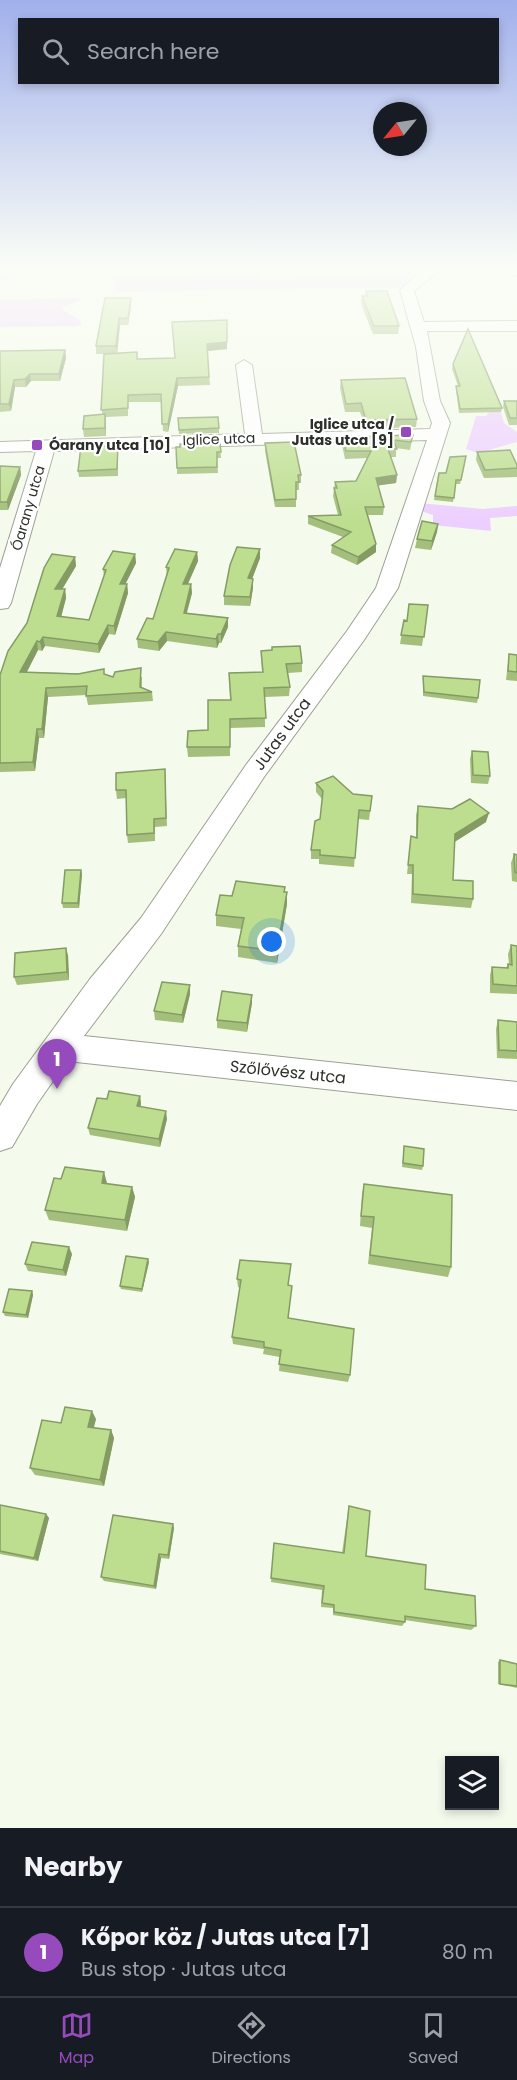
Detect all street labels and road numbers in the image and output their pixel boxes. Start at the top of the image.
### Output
street label: Iglice utca [182,428,256,450]
street label: Óarany utca [6,463,50,553]
street label: Jutas utca [248,693,316,775]
street label: Szőlővész utca [229,1054,347,1090]

